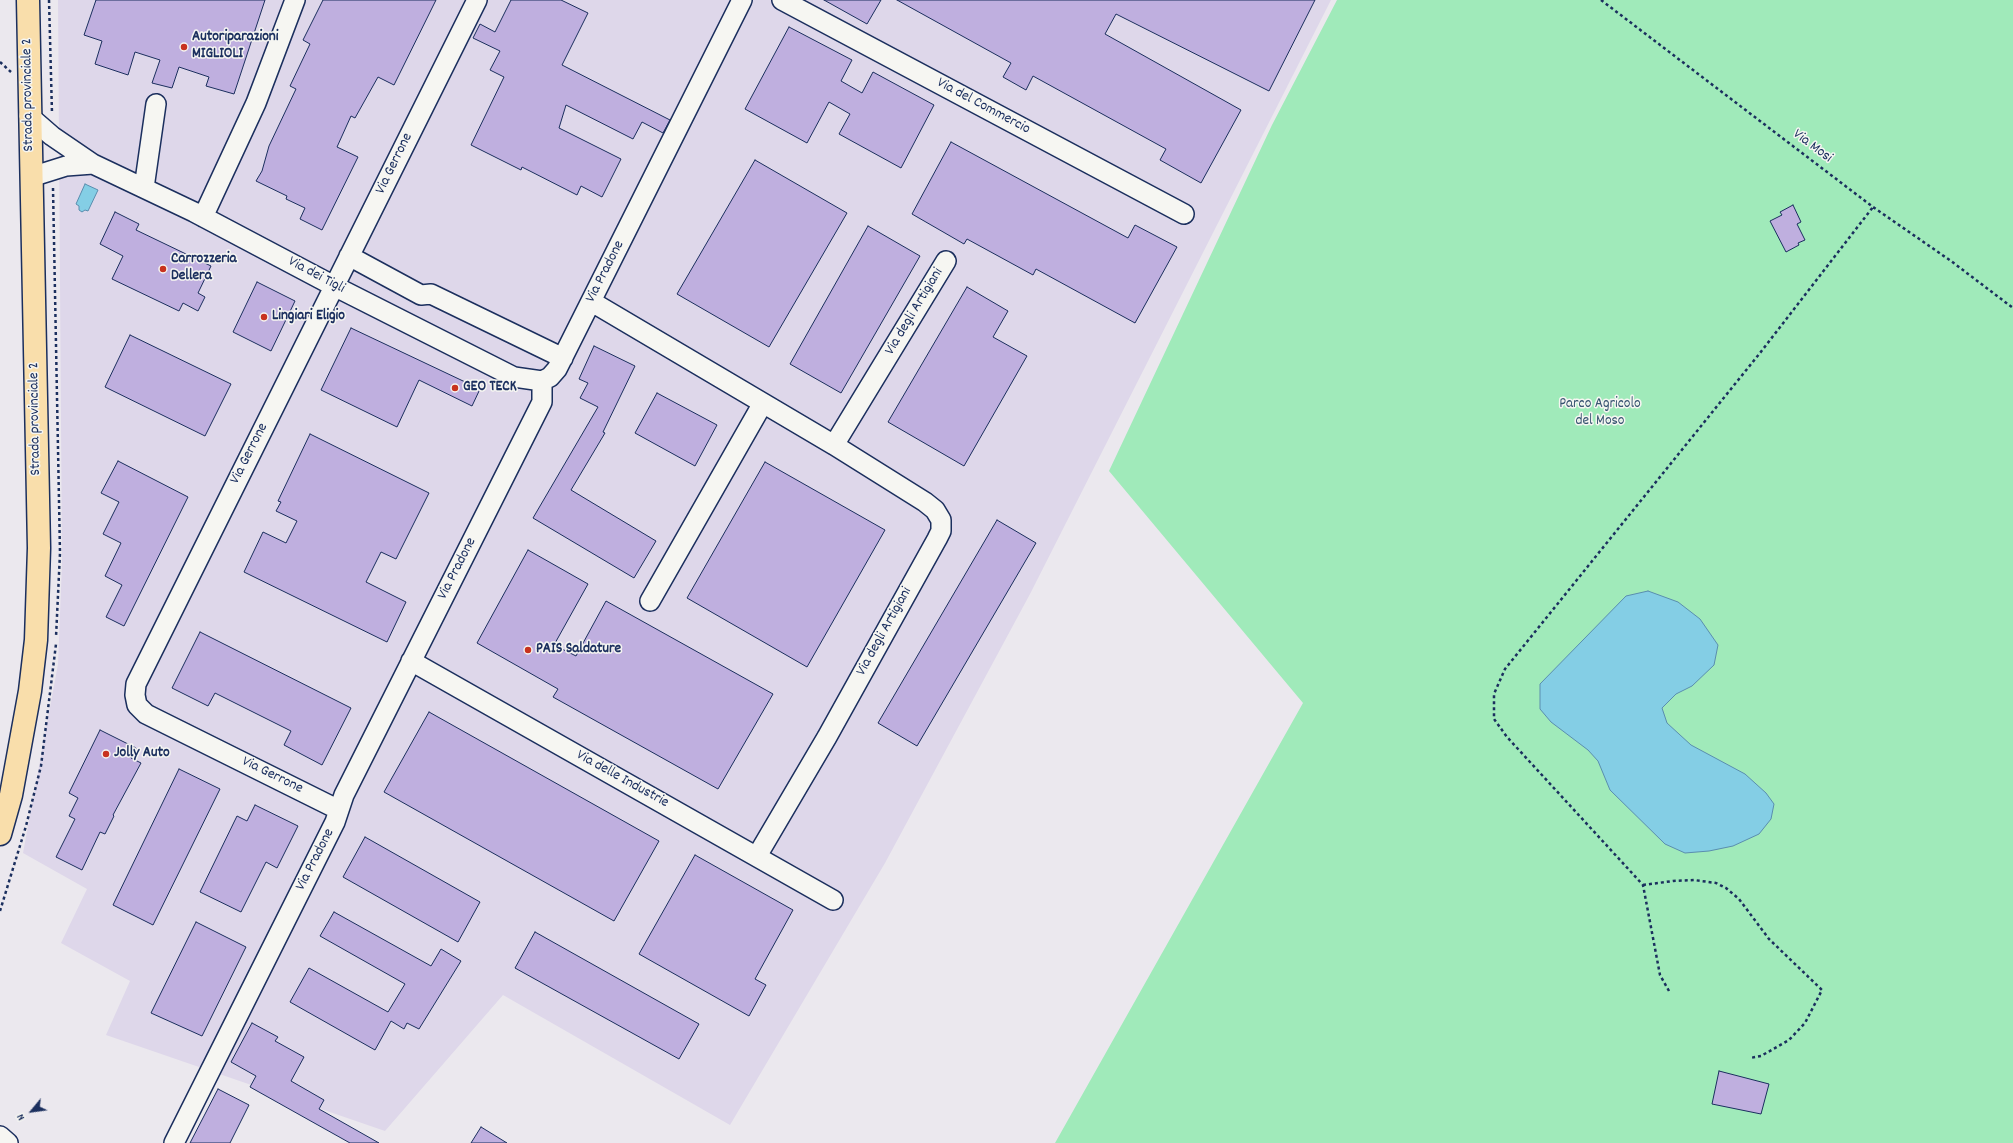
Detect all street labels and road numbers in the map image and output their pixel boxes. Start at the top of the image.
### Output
street label: Strada provinciale 2 [19,38,39,152]
street label: Via del Commercio [933,75,1033,139]
street label: Via Mosi [1789,126,1835,168]
street label: Via Gerrone [372,130,418,198]
street label: Via Pradone [583,238,629,306]
street label: Via dei Tigli [284,254,348,298]
street label: Via degli Artigiani [882,265,948,359]
street label: Strada provinciale 2 [26,362,46,476]
street label: Via Gerrone [227,421,273,487]
street label: Via Pradone [435,535,481,603]
street label: Via degli Artigiani [853,585,917,679]
street label: Via delle Industrie [573,747,671,813]
street label: Via Gerrone [238,753,306,799]
street label: Via Pradone [293,826,339,894]

